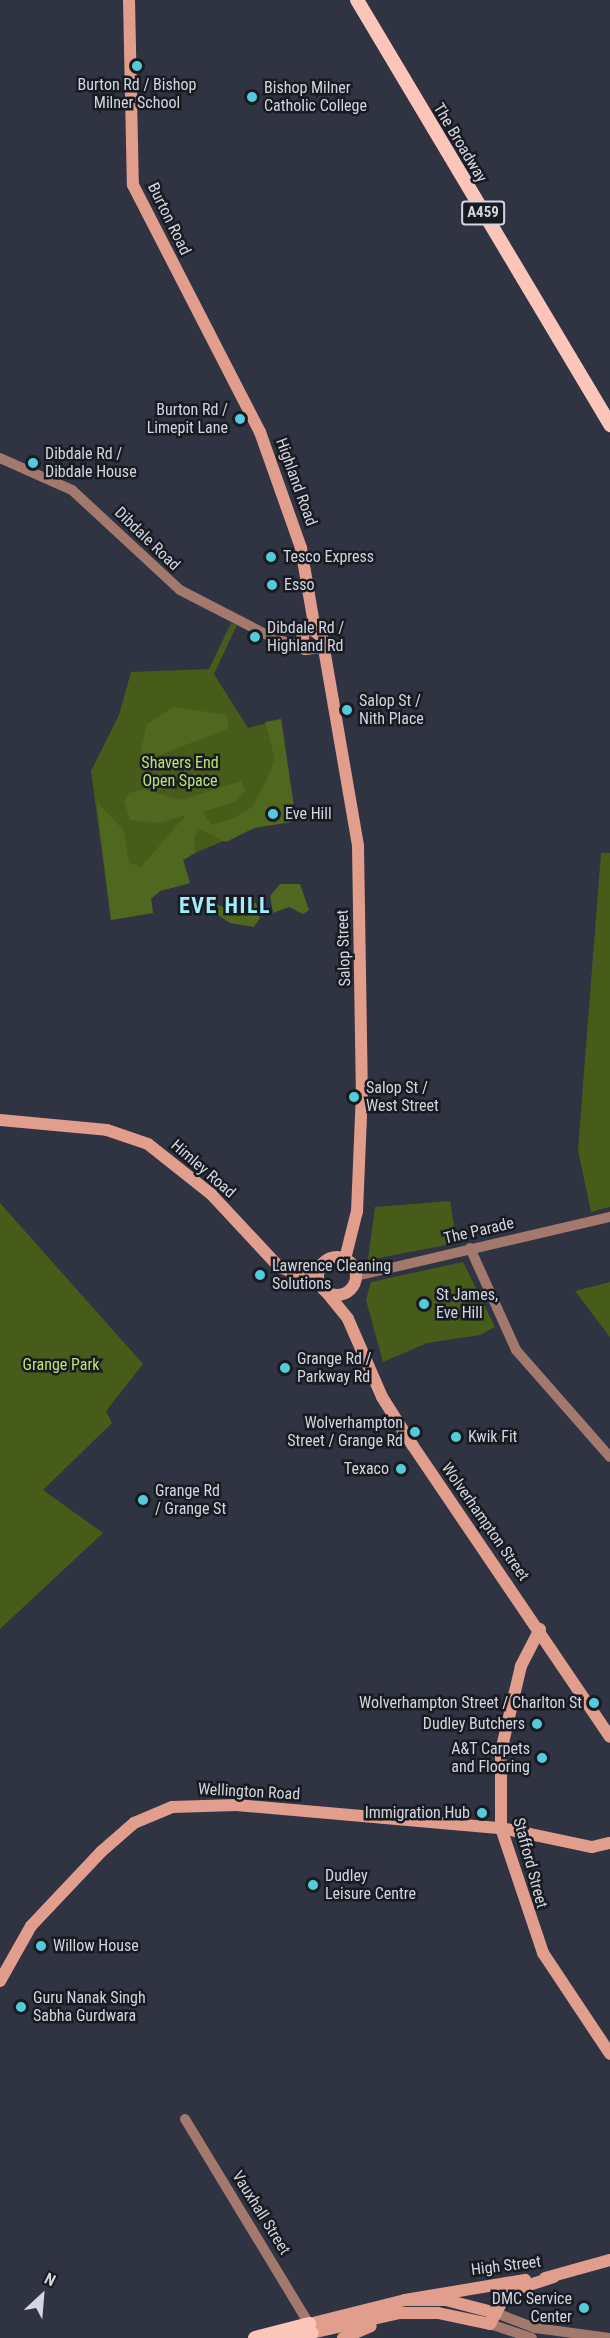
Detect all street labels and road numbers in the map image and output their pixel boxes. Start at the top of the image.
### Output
street label: The Broadway [429,100,491,186]
street label: Burton Road [143,180,195,258]
road number: A459 [460,201,506,225]
street label: Highland Road [271,435,321,529]
street label: Dibdale Road [110,503,184,575]
street label: Salop Street [333,909,355,987]
street label: Himley Road [167,1136,239,1202]
street label: The Parade [442,1214,516,1248]
street label: Wolverhampton Street [437,1459,533,1585]
street label: Wellington Road [197,1780,301,1804]
street label: Stafford Street [509,1816,551,1910]
street label: Vauxhall Street [228,2168,294,2258]
street label: High Street [470,2252,542,2280]

